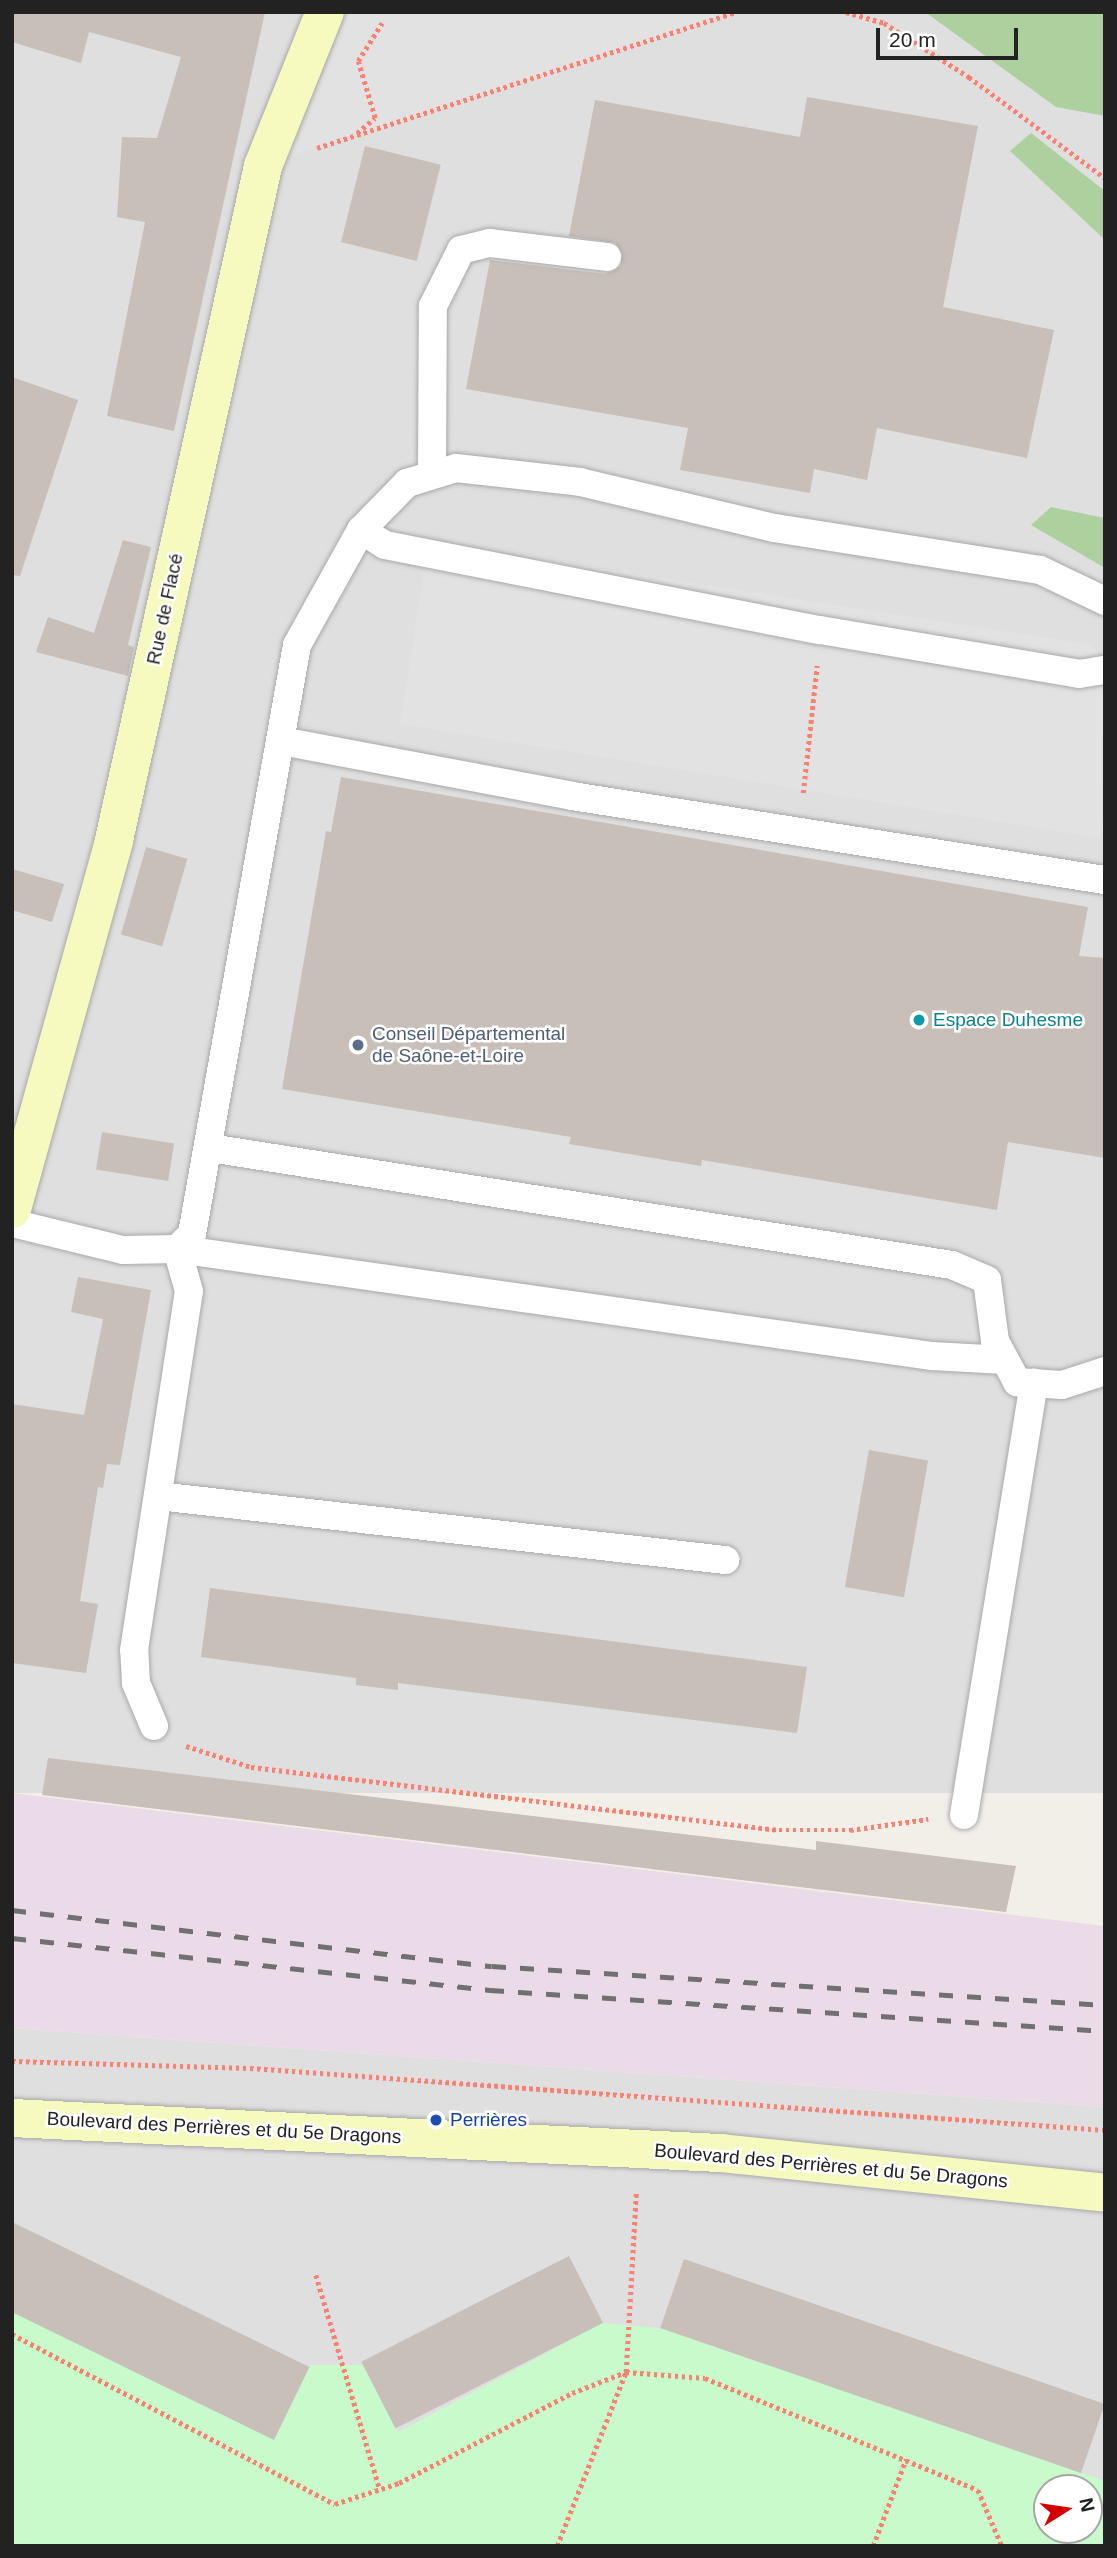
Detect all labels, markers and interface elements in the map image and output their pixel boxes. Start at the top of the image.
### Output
scale bar [879,14,1021,58]
text: 20 m [889,28,936,51]
street label: Rue de Flacé [142,551,188,667]
place label: Espace Duhesme [933,1009,1083,1031]
marker: Espace Duhesme [911,1012,927,1028]
place label: Conseil Départemental de Saône-et-Loire [372,1023,565,1067]
marker: Conseil Départemental de Saône-et-Loire [350,1037,366,1053]
street label: Boulevard des Perrières et du 5e Dragons [46,2107,402,2149]
place label: Perrières [450,2109,527,2131]
marker: Perrières [428,2112,444,2128]
street label: Boulevard des Perrières et du 5e Dragons [653,2139,1009,2193]
north arrow [1033,2474,1103,2544]
text: N [1075,2496,1099,2514]

